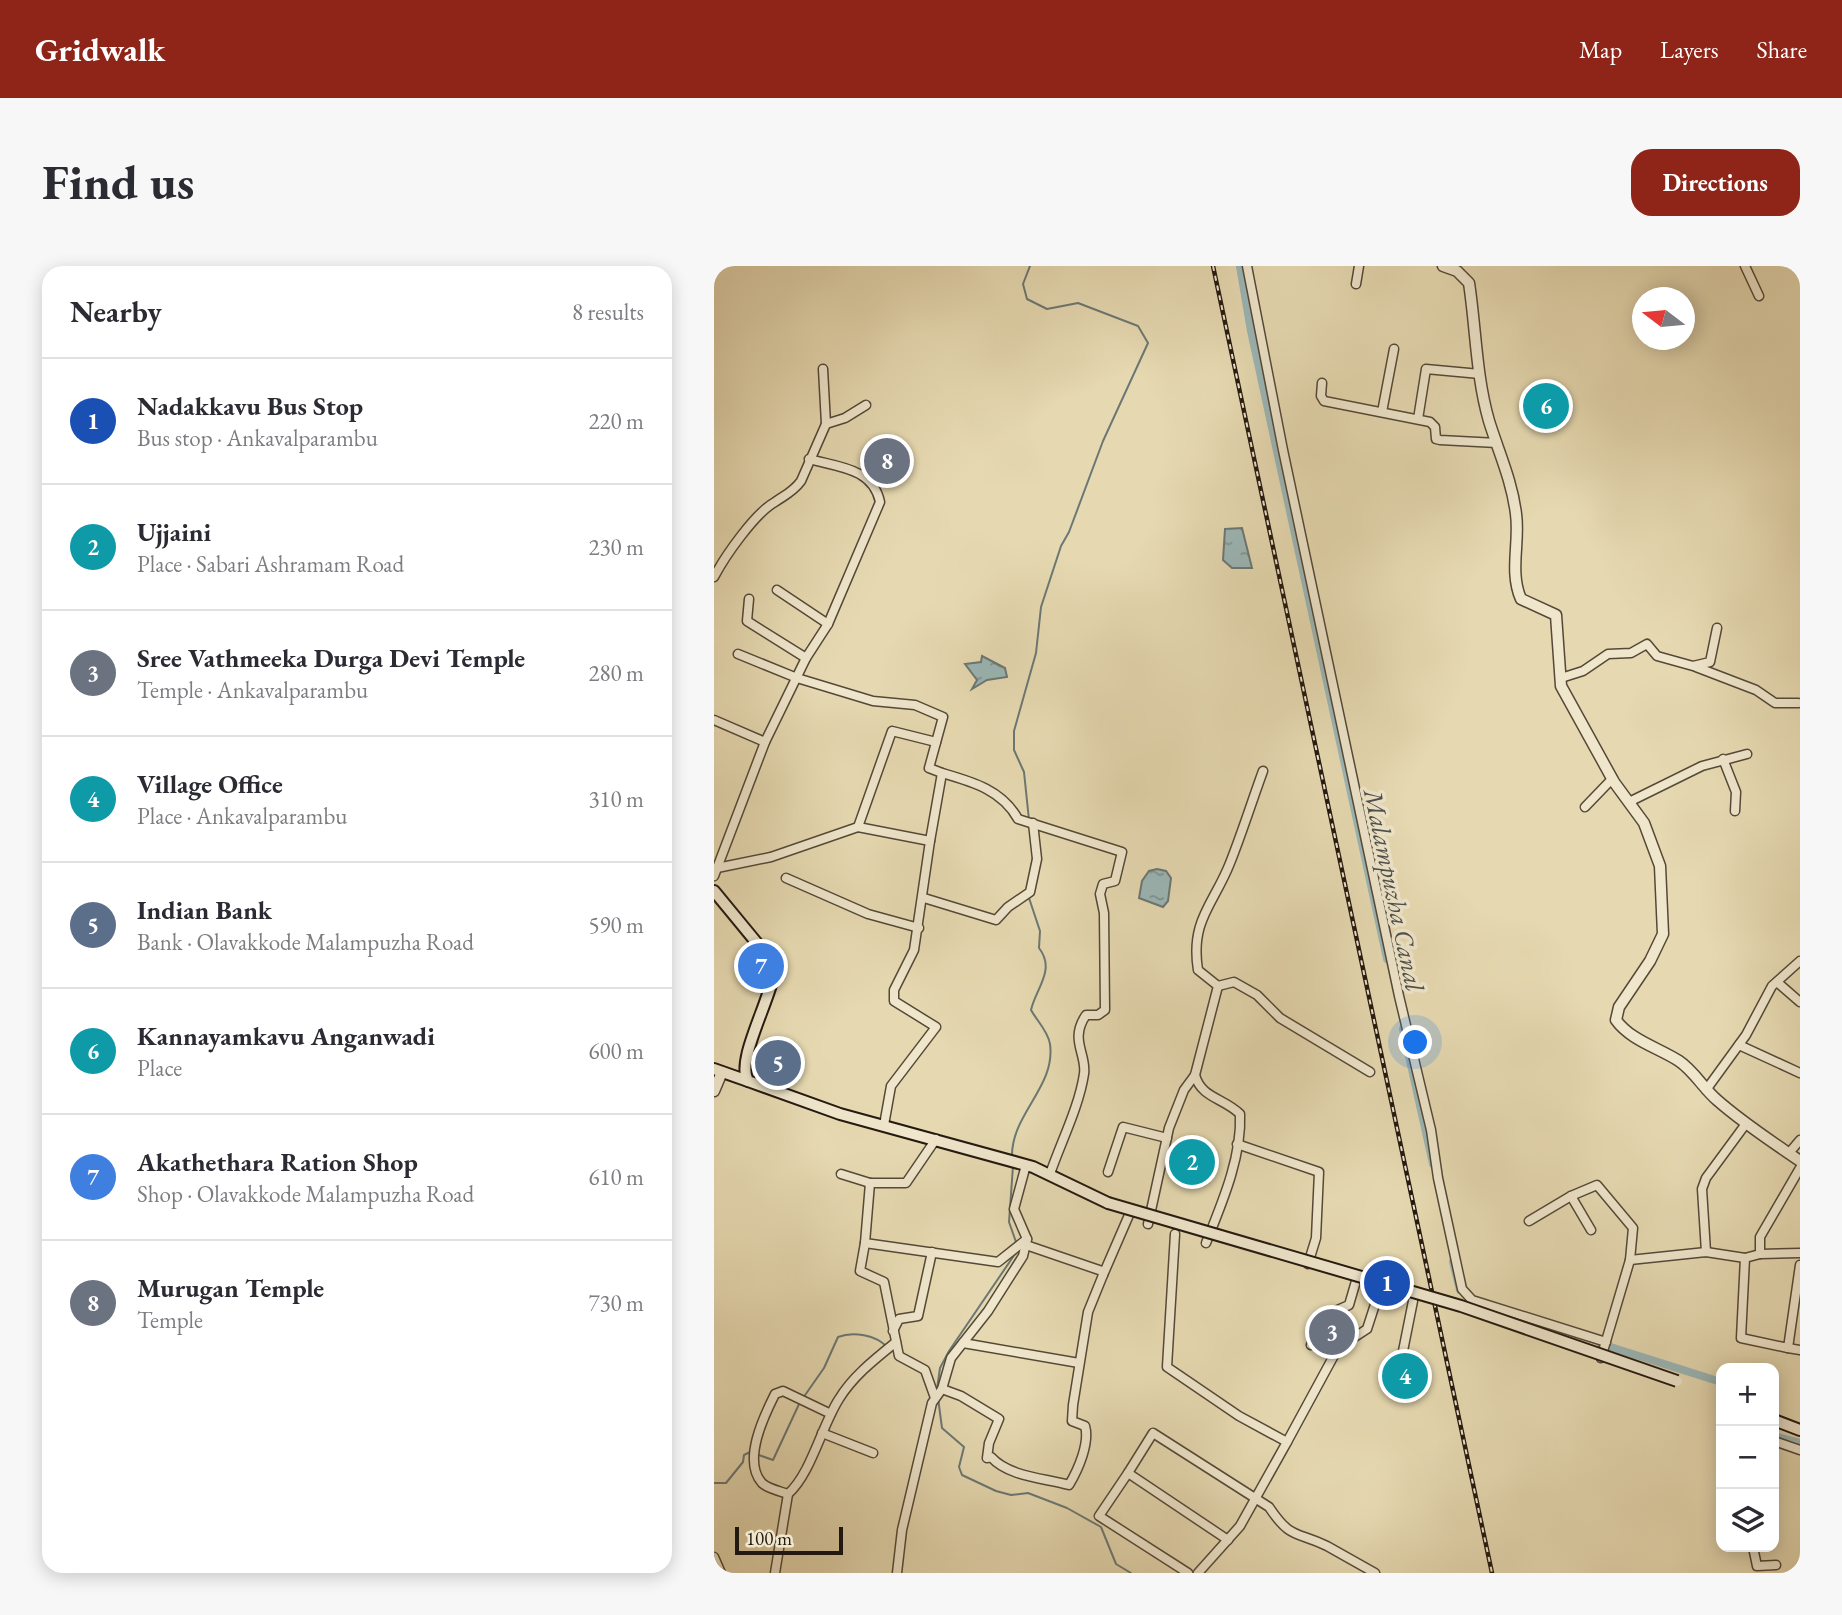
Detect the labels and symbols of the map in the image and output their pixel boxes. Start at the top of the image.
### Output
north arrow [1632,287,1695,350]
pin: 6 [1523,380,1569,432]
pin: 8 [864,435,910,487]
water label: Malampuzha Canal [1356,784,1432,995]
pin: 7 [738,940,784,992]
your location [1398,1025,1432,1059]
pin: 5 [755,1037,801,1089]
pin: 2 [1169,1136,1215,1188]
pin: 1 [1364,1257,1410,1309]
pin: 3 [1309,1306,1355,1358]
pin: 4 [1382,1350,1428,1402]
scale bar [735,1524,844,1556]

